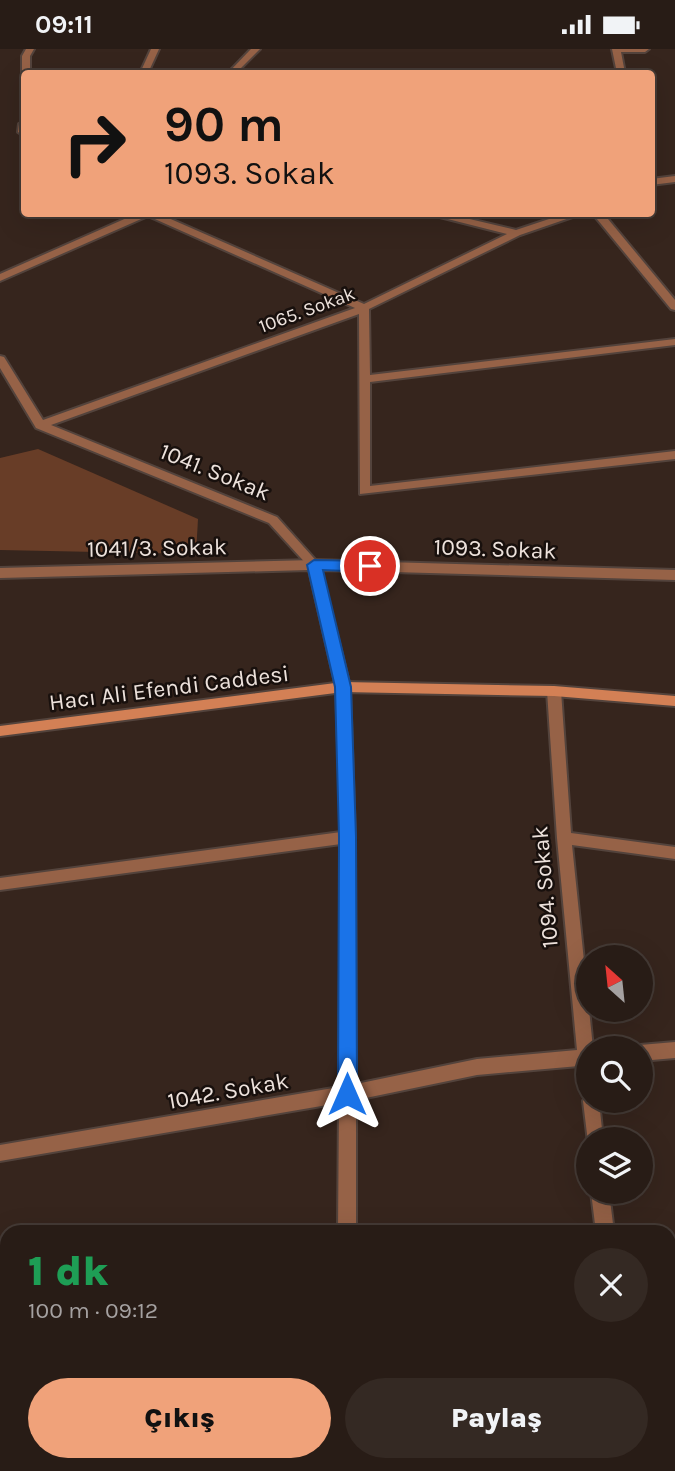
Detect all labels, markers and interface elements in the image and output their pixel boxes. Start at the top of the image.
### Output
text: 09:11 [35,9,93,40]
text: 90 m [164,96,284,153]
icon: right [49,98,140,189]
text: 1093. Sokak [164,155,335,192]
street label: 1065. Sokak [256,282,358,338]
street label: 1041. Sokak [156,438,274,506]
street label: 1041/3. Sokak [87,533,227,563]
street label: 1093. Sokak [433,533,557,565]
pin [340,536,400,596]
icon: arrive [351,547,389,585]
street label: Hacı Ali Efendi Caddesi [48,660,290,716]
street label: 1094. Sokak [526,825,564,949]
north arrow [576,945,653,1022]
map controls [576,945,653,1204]
button: search [576,1036,653,1113]
position arrow [310,1057,384,1131]
street label: 1042. Sokak [166,1067,290,1115]
button: layers [576,1127,653,1204]
text: 1 dk [28,1246,108,1296]
button: close [574,1248,648,1322]
text: 100 m · 09:12 [28,1297,158,1324]
button: Çıkış [28,1378,331,1458]
button: Paylaş [345,1378,648,1458]

